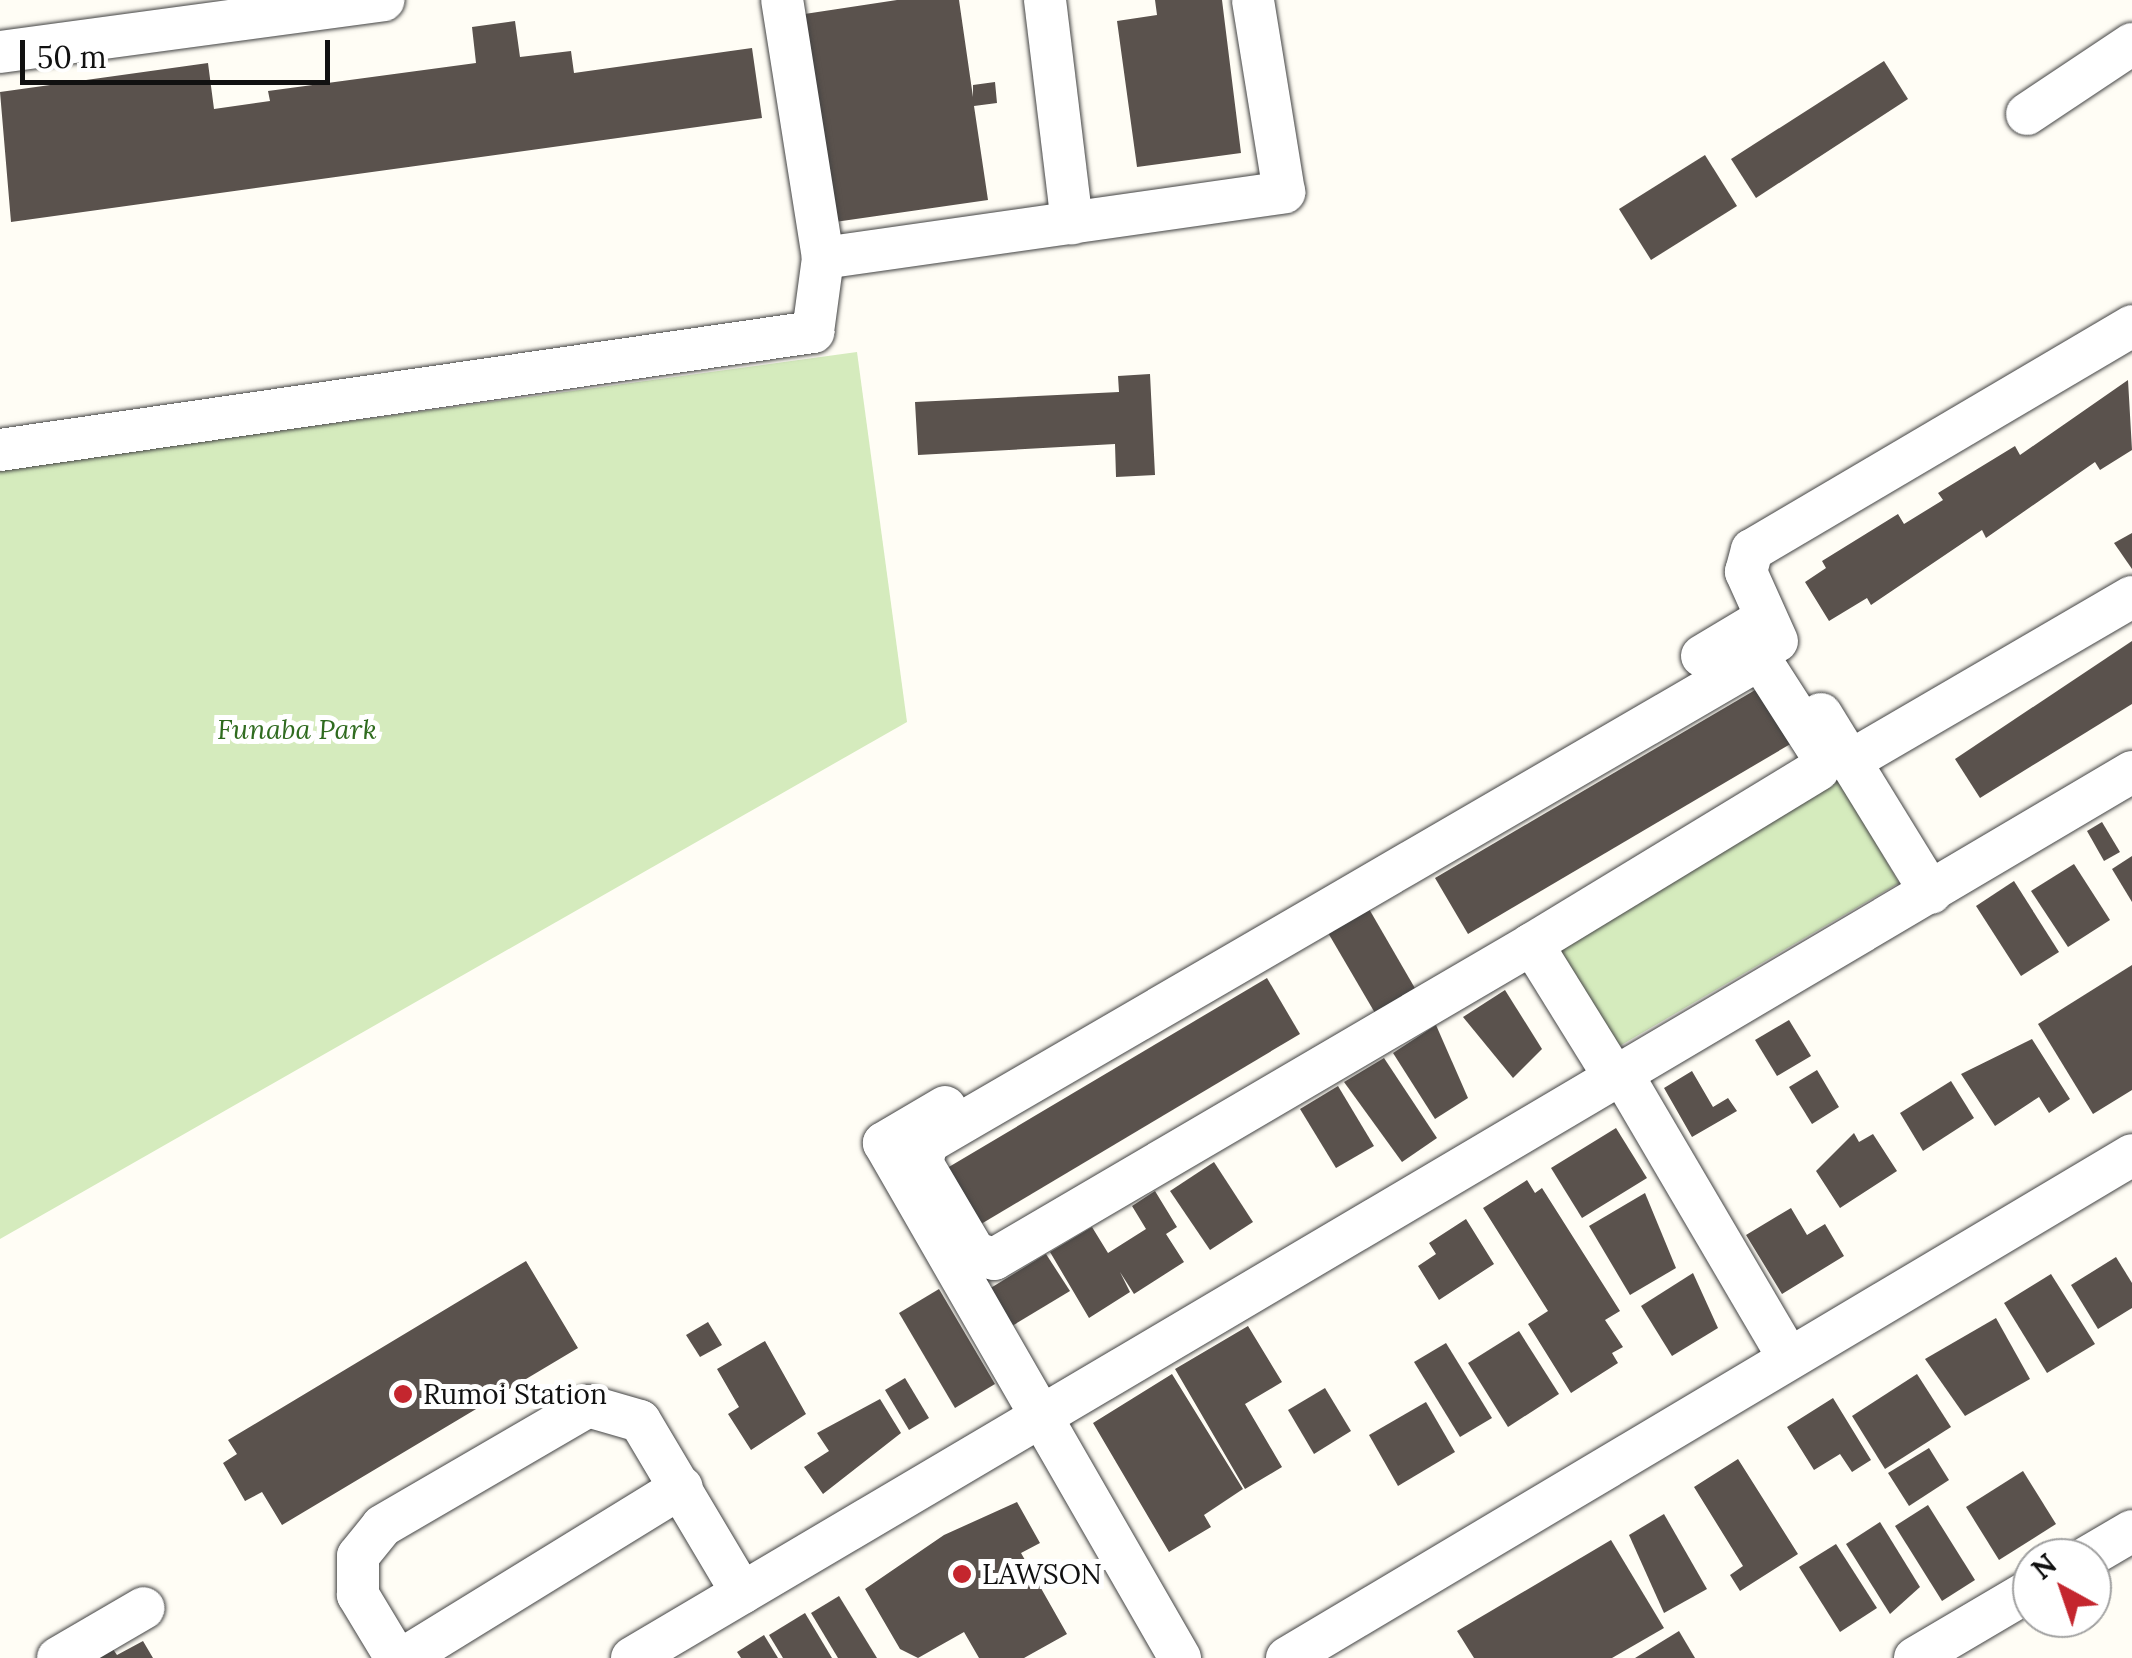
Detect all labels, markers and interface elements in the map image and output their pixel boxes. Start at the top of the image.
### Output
scale bar [25,20,335,82]
text: 50 m [37,38,107,76]
park label: Funaba Park [217,712,377,746]
place label: Rumoi Station [423,1377,607,1411]
marker: Rumoi Station [392,1383,414,1405]
north arrow [2012,1538,2112,1638]
text: N [2024,1546,2064,1587]
place label: LAWSON [982,1557,1102,1591]
marker: LAWSON [951,1563,973,1585]

